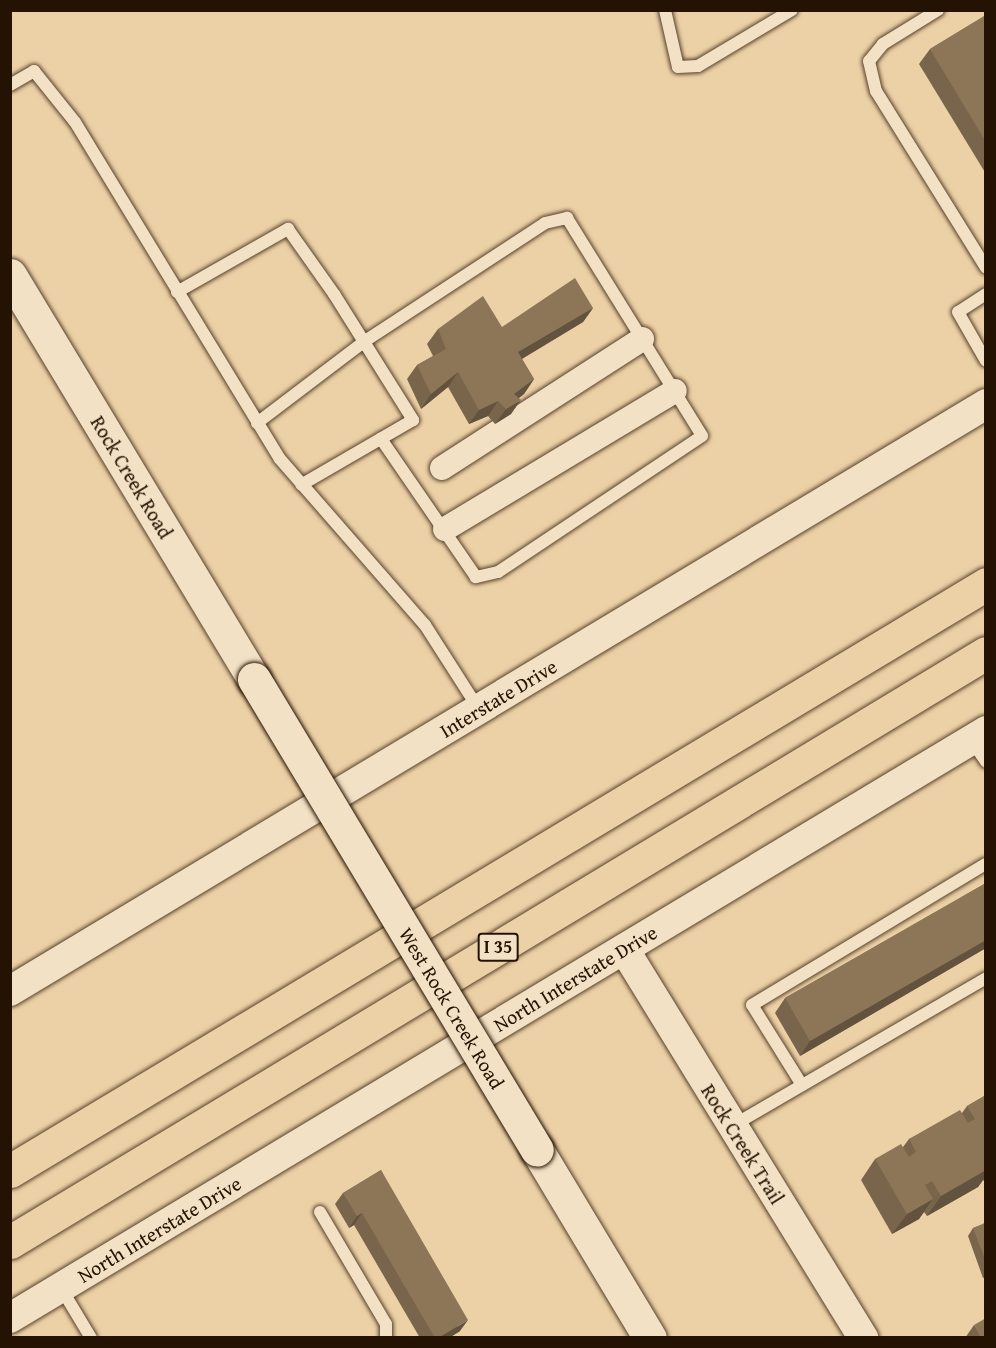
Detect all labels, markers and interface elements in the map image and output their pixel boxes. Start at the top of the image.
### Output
street label: Rock Creek Road [86,411,178,543]
street label: Interstate Drive [435,654,561,742]
street label: North Interstate Drive [489,920,661,1036]
street label: West Rock Creek Road [394,923,510,1093]
road number: I 35 [477,932,519,962]
street label: Rock Creek Trail [697,1080,789,1208]
street label: North Interstate Drive [73,1171,245,1287]

